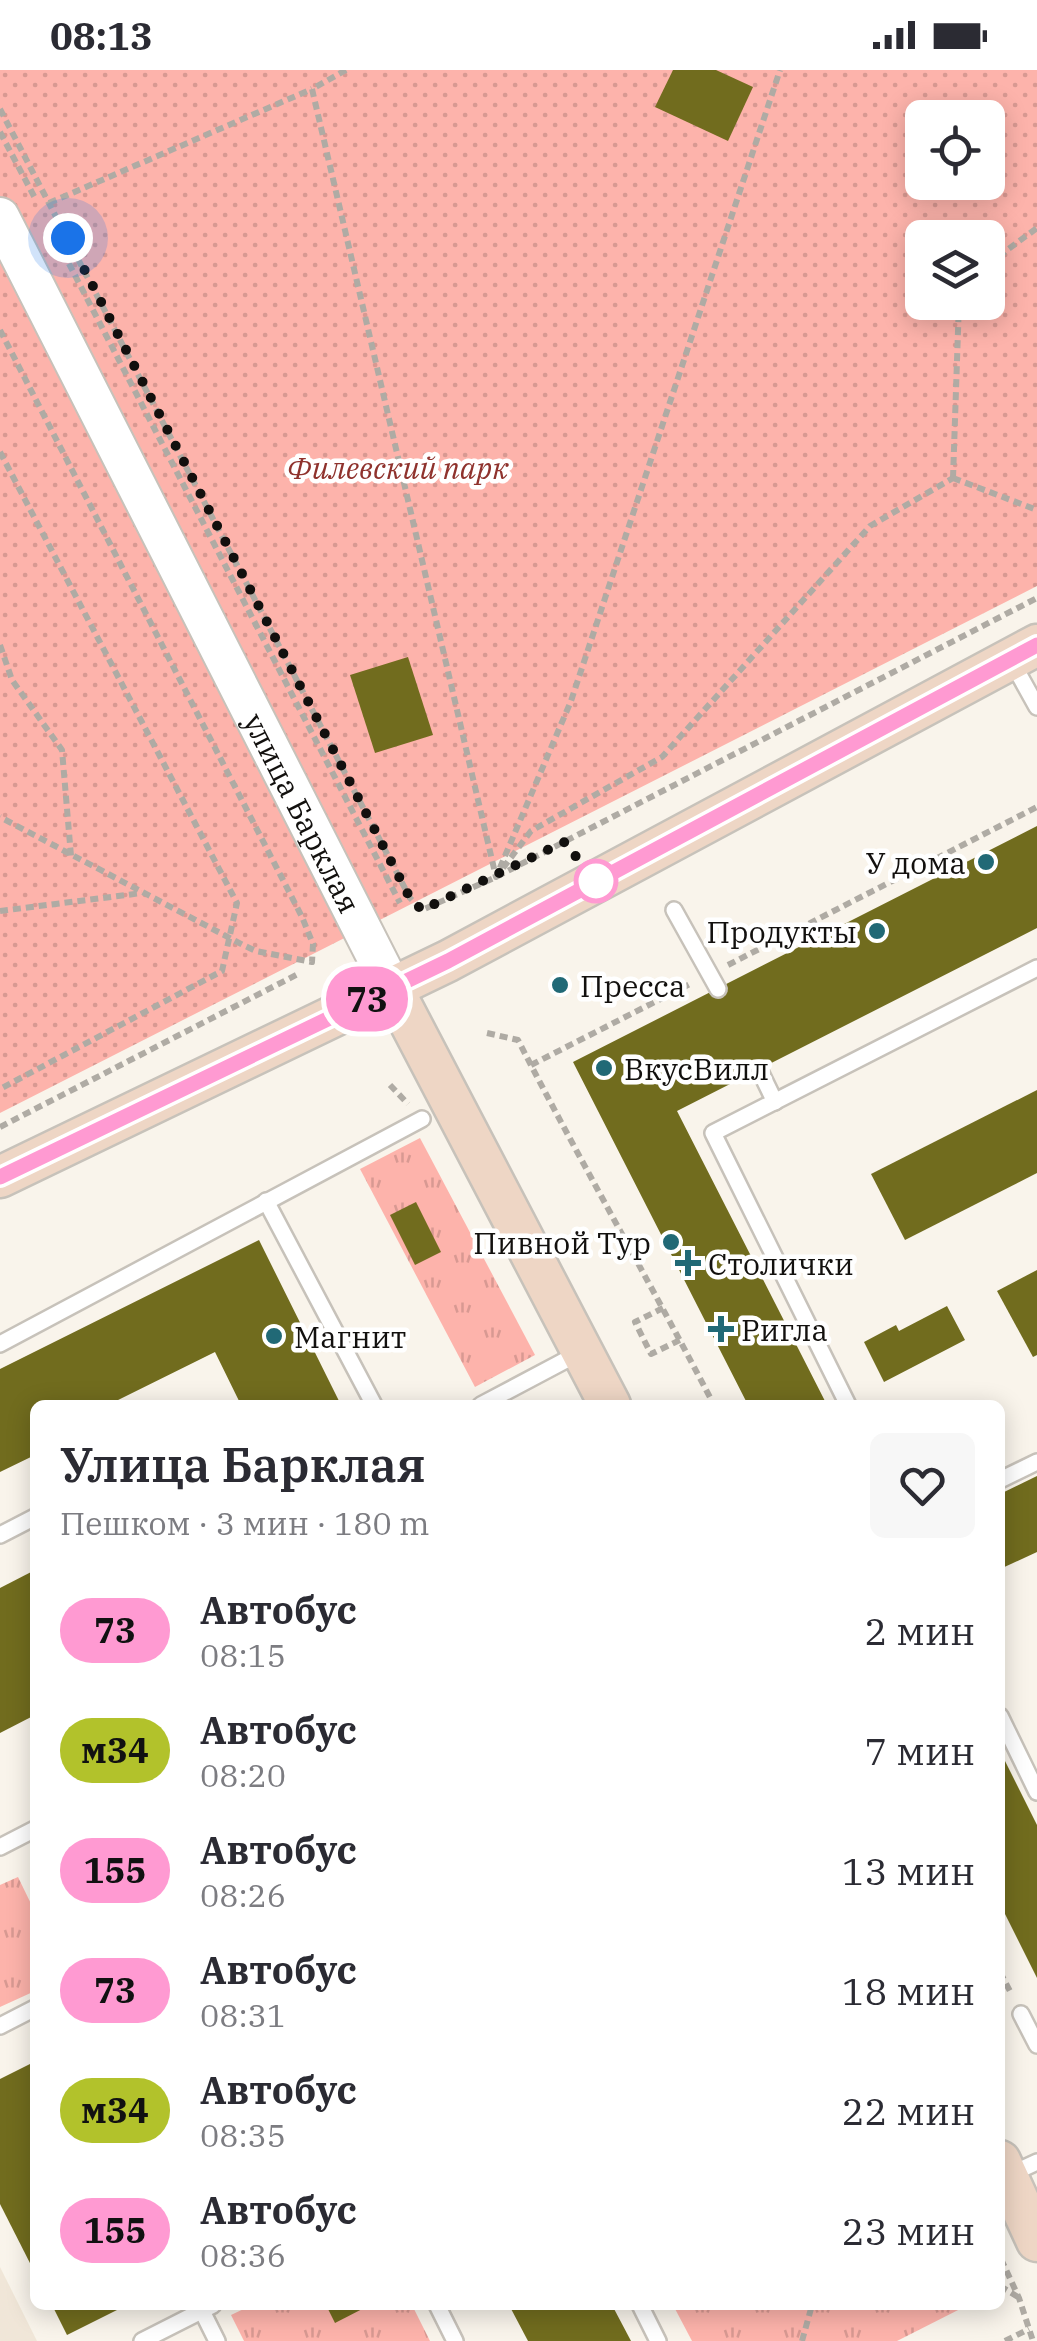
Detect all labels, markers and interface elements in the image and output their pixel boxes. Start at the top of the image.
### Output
text: 08:13 [50,11,153,60]
map controls [905,100,1005,320]
button: locate [905,100,1005,200]
your location [43,213,93,263]
button: layers [905,220,1005,320]
park label: Филевский парк [287,448,509,487]
street label: улица Барклая [236,706,370,919]
place label: У дома [866,843,966,882]
marker: У дома [975,851,997,873]
unlabelled marker [575,860,617,902]
place label: Продукты [706,912,857,951]
marker: Продукты [866,920,888,942]
line badge: 73 [322,966,412,1032]
place label: Пресса [580,966,685,1005]
marker: Пресса [549,974,571,996]
text: 73 [346,976,388,1022]
place label: ВкусВилл [624,1049,769,1088]
marker: ВкусВилл [593,1057,615,1079]
place label: Пивной Тур [473,1223,651,1262]
marker: Пивной Тур [660,1231,682,1253]
place label: Столички [708,1244,854,1283]
marker: Столички [677,1252,699,1274]
place label: Ригла [741,1310,828,1349]
place label: Магнит [294,1317,406,1356]
marker: Ригла [710,1318,732,1340]
marker: Магнит [263,1325,285,1347]
text: Улица Барклая [60,1433,426,1495]
button: heart [870,1433,975,1538]
text: Пешком · 3 мин · 180 m [60,1502,430,1544]
text: Автобус [200,1585,357,1634]
text: 2 мин [865,1606,975,1655]
text: 73 [94,1607,136,1653]
text: 08:15 [200,1634,286,1676]
text: Автобус [200,1705,357,1754]
text: 7 мин [865,1726,975,1775]
text: м34 [81,1727,149,1773]
text: 08:20 [200,1754,286,1796]
text: Автобус [200,1825,357,1874]
text: 13 мин [842,1846,975,1895]
text: 155 [83,1847,147,1893]
text: 08:26 [200,1874,286,1916]
text: Автобус [200,1945,357,1994]
text: 18 мин [842,1966,975,2015]
text: 73 [94,1967,136,2013]
text: 08:31 [200,1994,286,2036]
text: Автобус [200,2065,357,2114]
text: 22 мин [842,2086,975,2135]
text: м34 [81,2087,149,2133]
text: 08:35 [200,2114,286,2156]
text: Автобус [200,2185,357,2234]
text: 23 мин [842,2206,975,2255]
text: 155 [83,2207,147,2253]
text: 08:36 [200,2234,286,2276]

